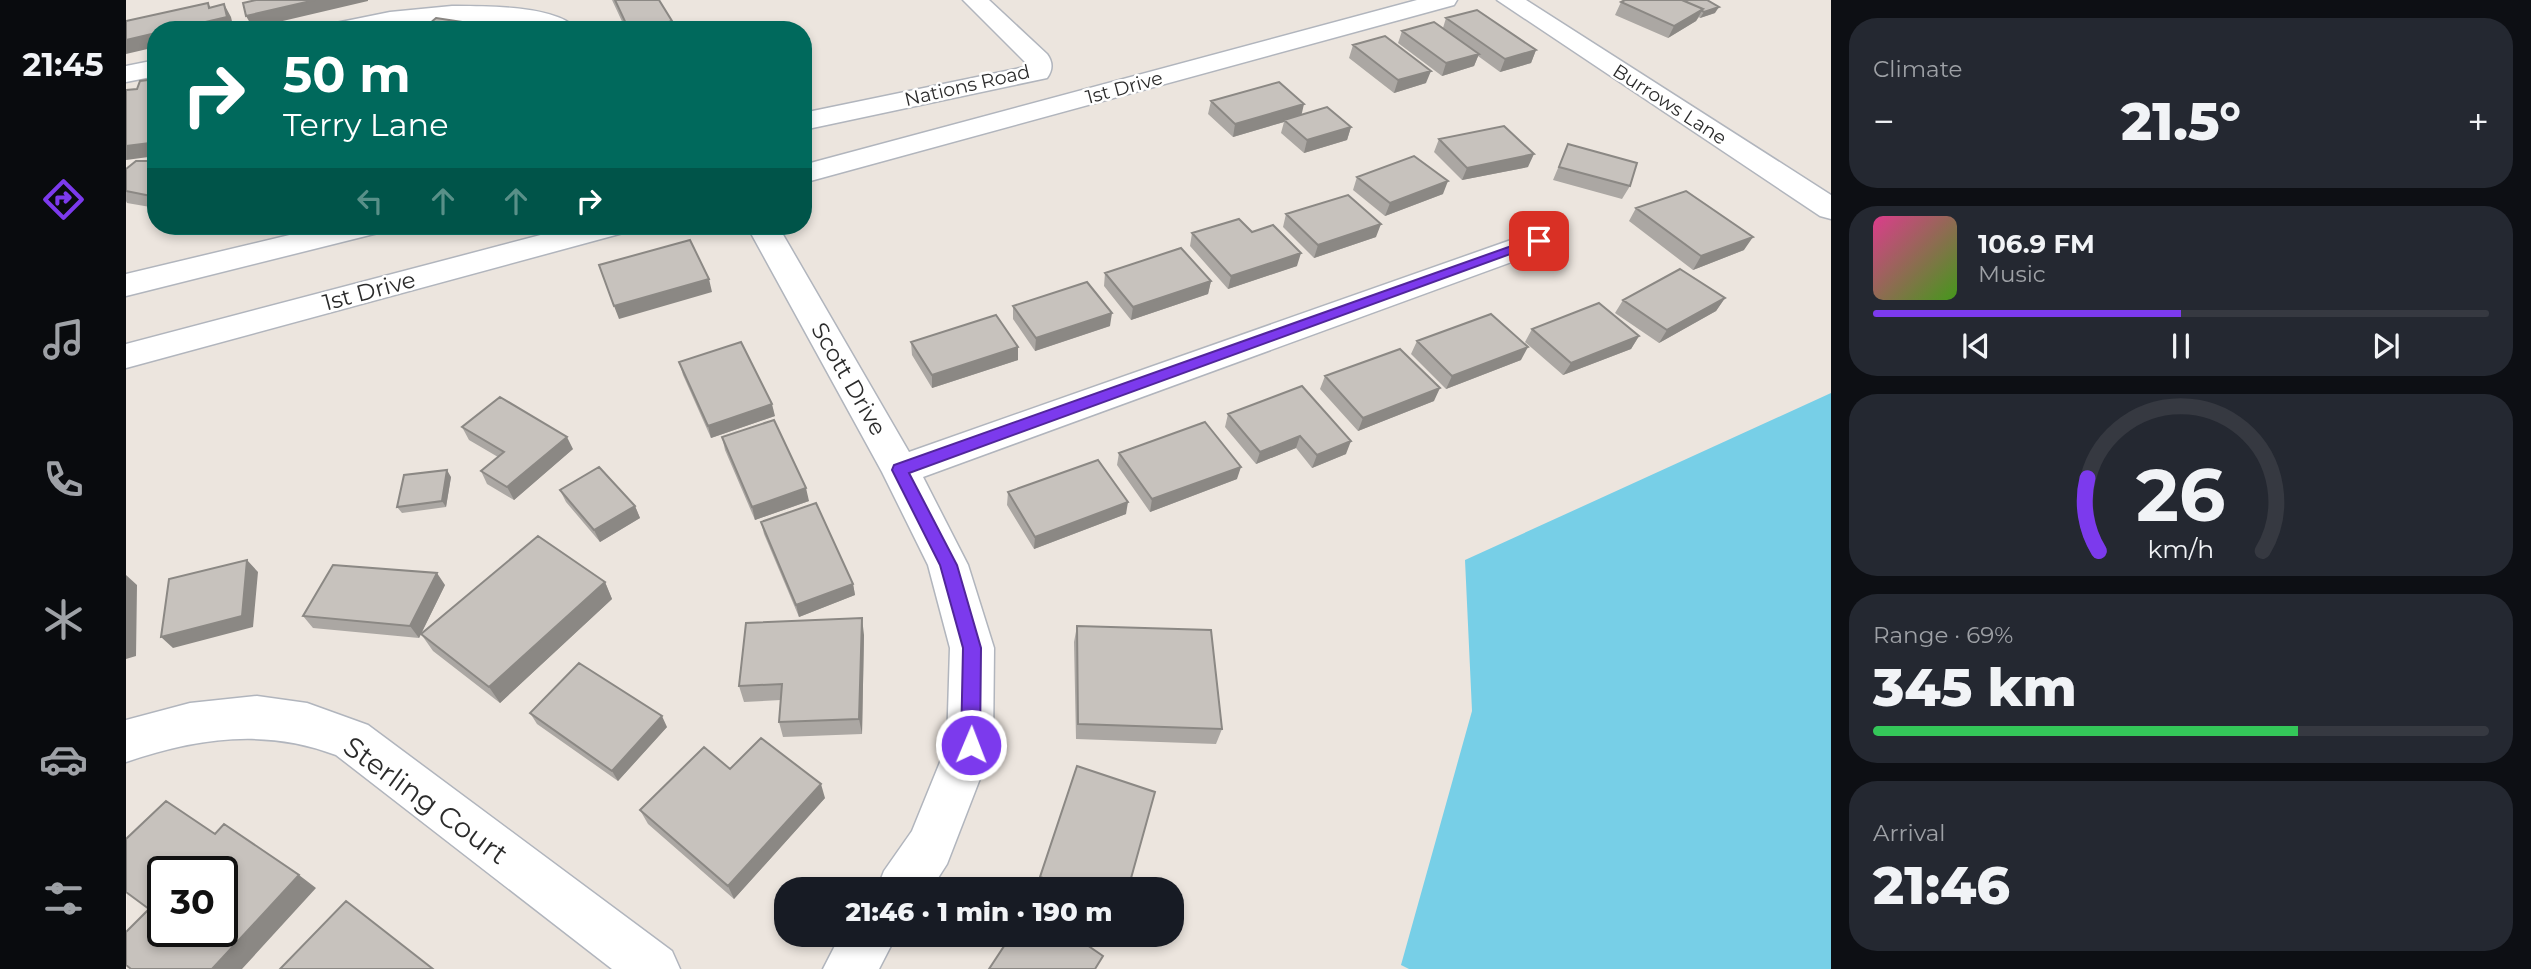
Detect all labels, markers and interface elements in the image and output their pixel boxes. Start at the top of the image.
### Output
text: 21:45 [23,45,103,84]
text: 50 m [283,45,411,104]
icon: right [168,49,259,140]
text: Climate [1873,55,1962,83]
street label: Burrows Lane [1608,59,1731,150]
street label: Nations Road [902,60,1032,111]
street label: 1st Drive [1083,66,1165,109]
text: 21.5° [2121,90,2241,153]
text: − [1873,98,1895,145]
text: + [2467,98,2489,145]
text: Terry Lane [283,105,449,144]
icon: directions [39,175,88,224]
icon: left [351,182,389,220]
icon: ahead [424,182,462,220]
icon: ahead [497,182,535,220]
icon: right [570,182,608,220]
pin [1509,211,1569,271]
icon: arrive [1520,222,1558,260]
text: 106.9 FM [1978,228,2095,260]
text: Music [1978,260,2046,288]
street label: 1st Drive [319,265,419,317]
icon: music [39,315,88,364]
street label: Scott Drive [805,317,893,441]
icon: previous [1957,327,1995,365]
icon: pause [2162,327,2200,365]
icon: next [2367,327,2405,365]
text: 26 [2136,451,2226,539]
icon: phone [39,455,88,504]
text: km/h [2148,533,2214,563]
icon: climate [39,595,88,644]
text: Range · 69% [1873,621,2013,649]
text: 345 km [1873,656,2077,719]
position arrow [934,708,1008,782]
street label: Sterling Court [337,729,515,871]
icon: car [39,735,88,784]
text: Arrival [1873,819,1946,847]
text: 21:46 [1873,854,2010,917]
speed limit sign: 30 [147,856,238,947]
icon: filters [39,874,88,923]
text: 21:46 · 1 min · 190 m [845,896,1113,928]

